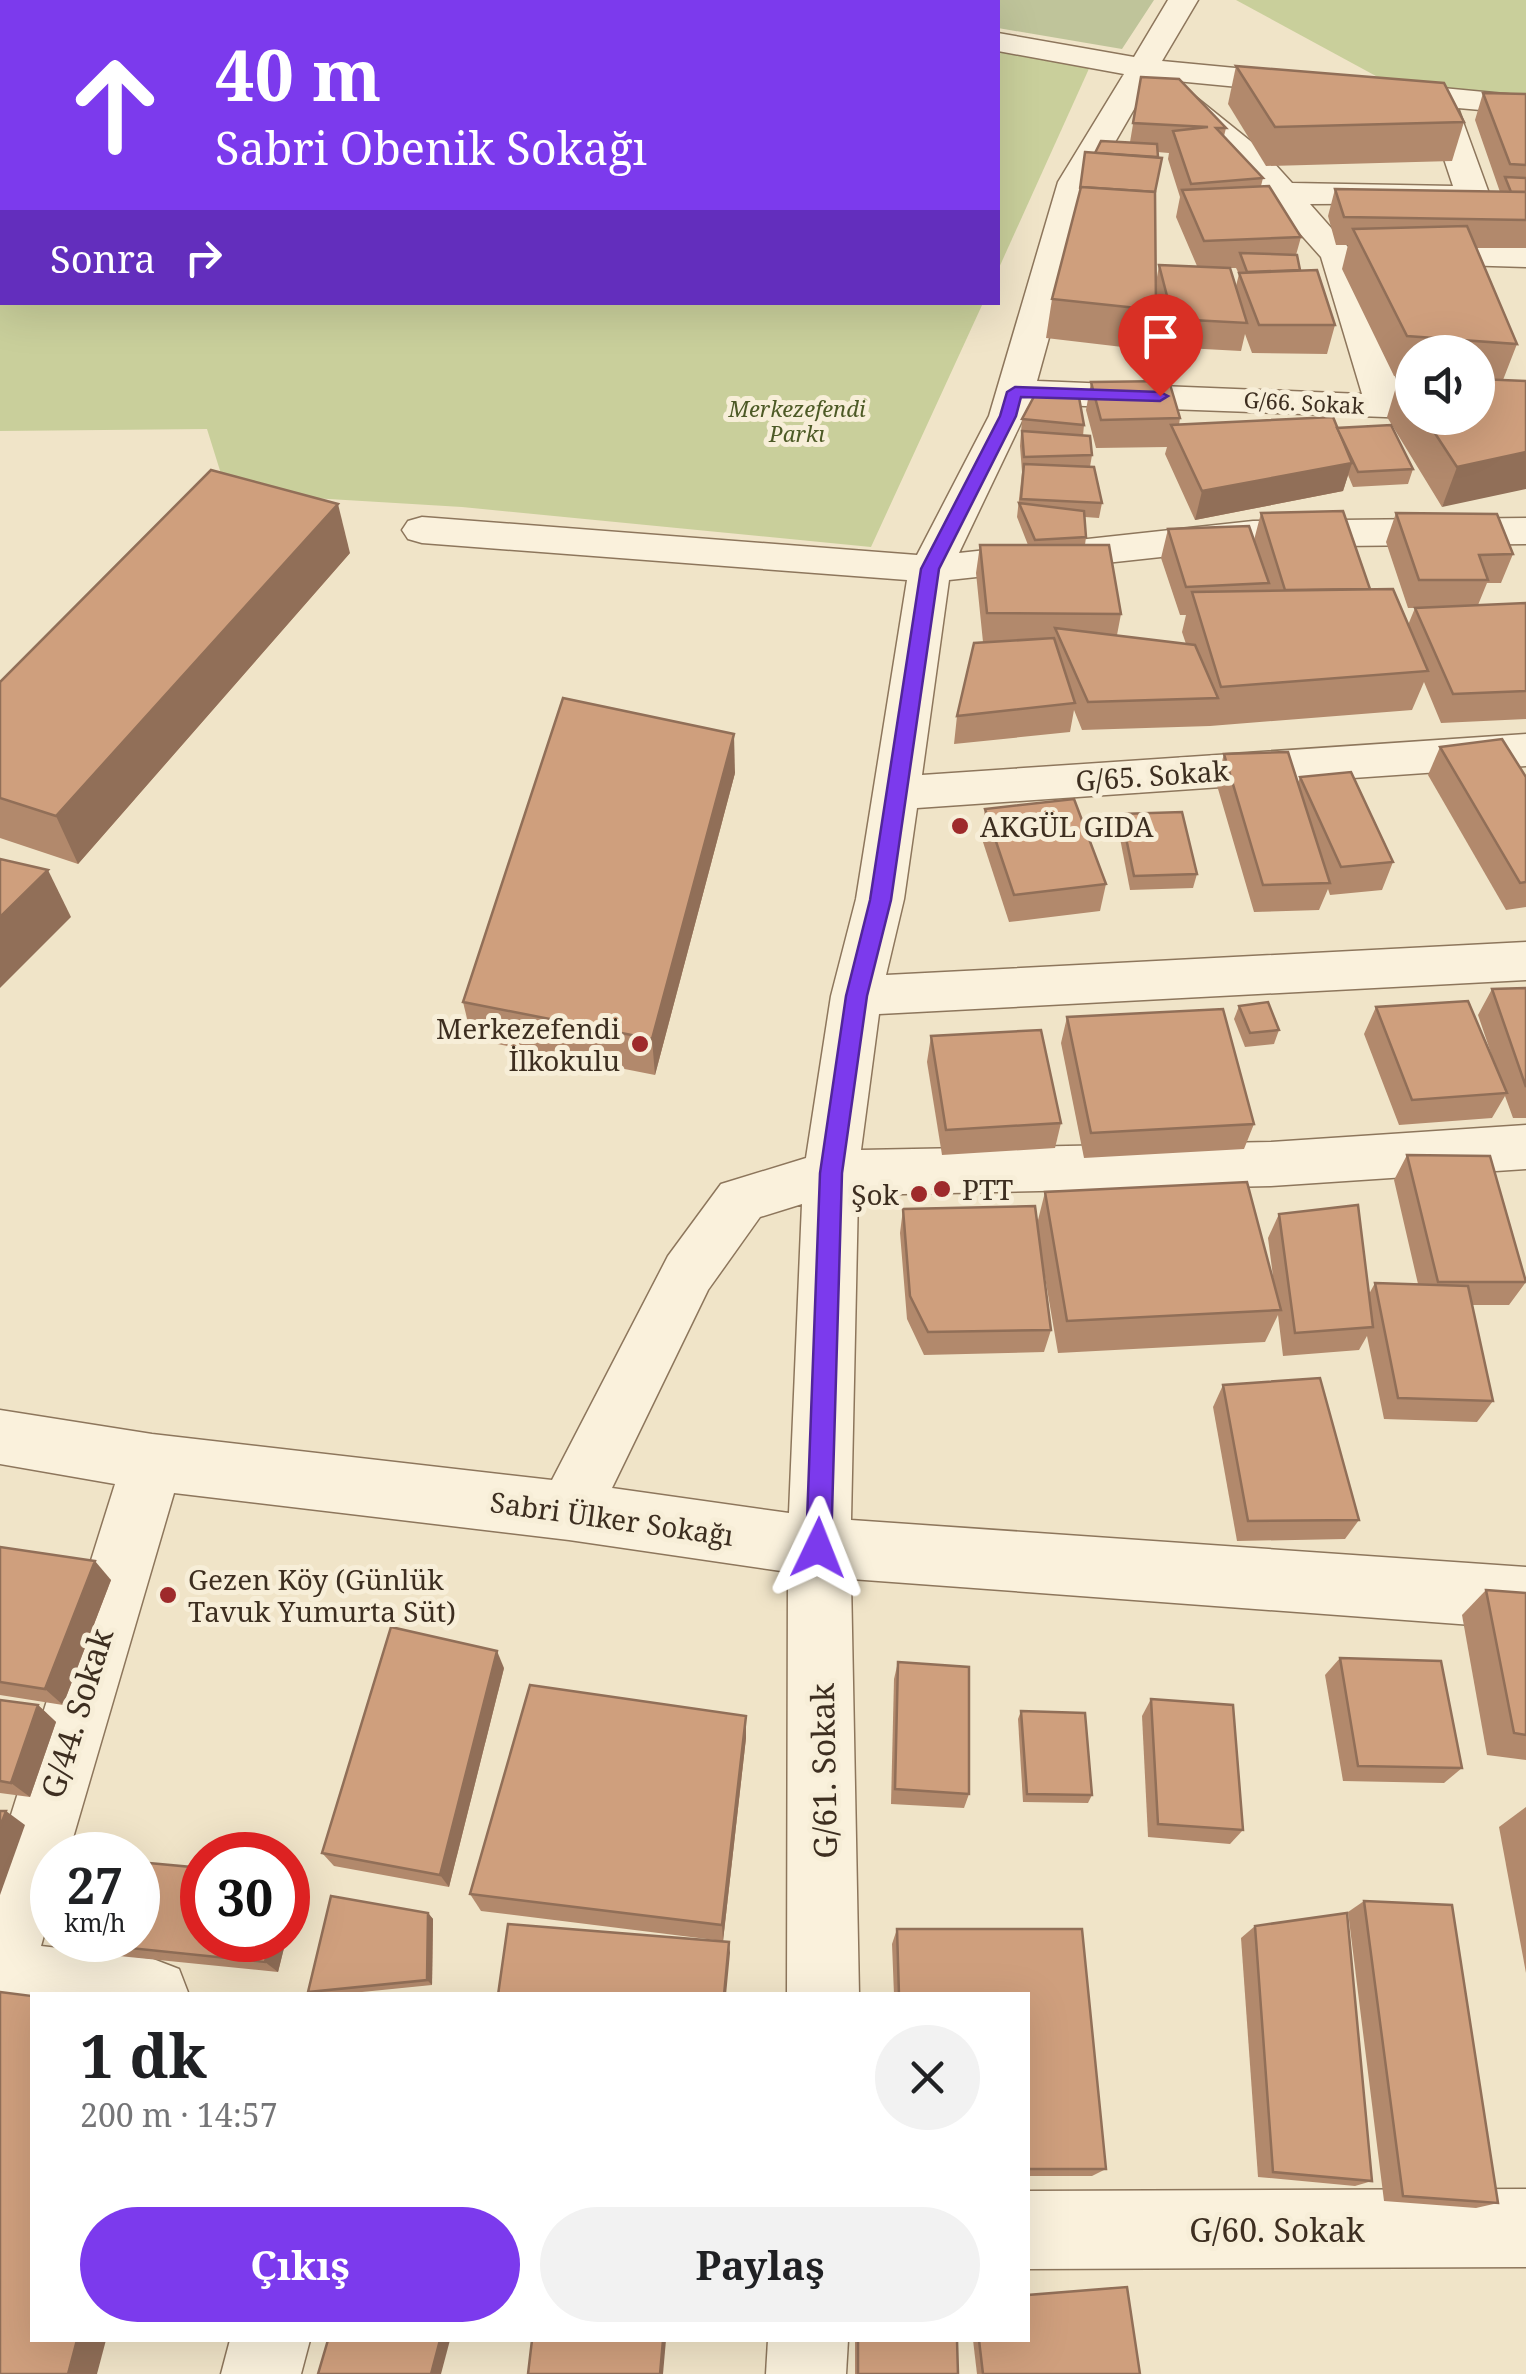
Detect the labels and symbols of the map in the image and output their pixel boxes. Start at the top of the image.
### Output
pin [1118,294,1203,397]
street label: G/66. Sokak [1243,384,1365,420]
park label: Merkezefendi Parkı [727,393,866,448]
street label: G/65. Sokak [1074,751,1231,799]
place label: AKGÜL GIDA [980,807,1154,845]
marker: AKGÜL GIDA [949,815,971,837]
place label: Merkezefendi İlkokulu [436,1009,620,1079]
marker: Merkezefendi İlkokulu [629,1033,651,1055]
place label: PTT [962,1170,1013,1208]
place label: Şok [851,1175,900,1213]
marker: PTT [931,1178,953,1200]
marker: Şok [908,1183,930,1205]
street label: Sabri Ülker Sokağı [488,1482,736,1554]
position arrow [766,1496,870,1600]
place label: Gezen Köy (Günlük Tavuk Yumurta Süt) [188,1560,456,1630]
marker: Gezen Köy (Günlük Tavuk Yumurta Süt) [157,1584,179,1606]
street label: G/44. Sokak [30,1623,122,1803]
street label: G/61. Sokak [800,1683,846,1859]
speed limit sign: 30 [180,1832,310,1962]
street label: G/60. Sokak [1189,2208,1365,2251]

